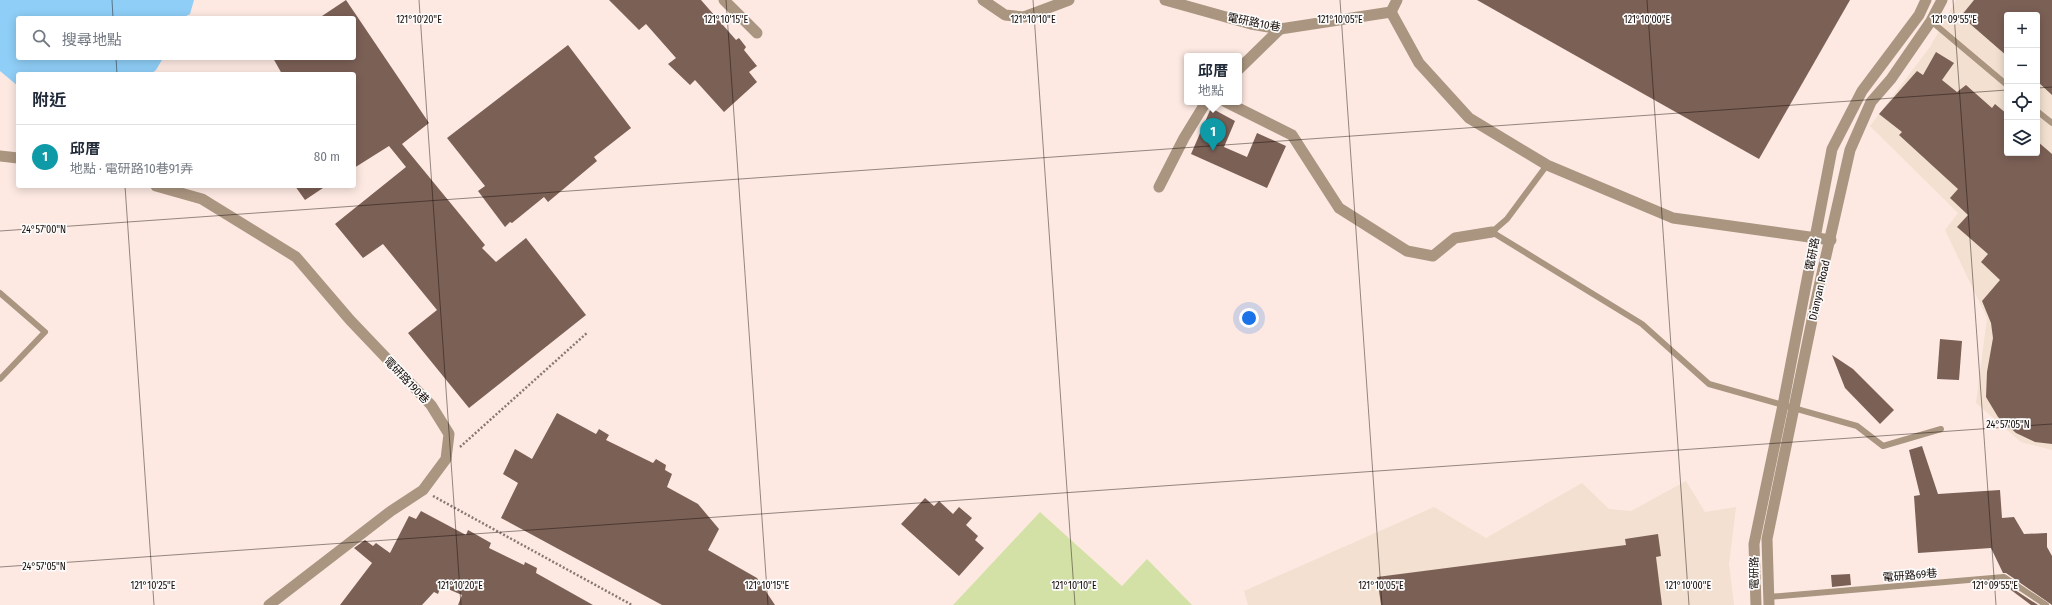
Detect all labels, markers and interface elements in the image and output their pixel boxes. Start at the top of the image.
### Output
street label: 電研路10巷 [1226,11,1282,34]
map controls [2004,12,2040,156]
button: + [2004,12,2040,48]
text: 121°10'20"E [396,14,442,26]
text: 121°10'15"E [704,14,748,26]
text: 121°10'10"E [1010,14,1056,26]
text: 121°10'05"E [1317,14,1363,26]
text: 121°10'00"E [1624,14,1671,26]
text: 121°09'55"E [1931,14,1977,26]
search box [16,16,356,60]
icon: search [30,27,52,49]
text: 搜尋地點 [62,31,122,49]
button: − [2004,48,2040,84]
popup [1184,53,1242,105]
text: 邱厝 [1198,62,1228,80]
text: 地點 [1198,83,1224,98]
button: locate [2004,84,2040,120]
text: 附近 [32,90,66,111]
pin: 1 [1200,118,1226,151]
button: layers [2004,120,2040,156]
text: 邱厝 [70,140,100,158]
text: 1 [42,149,48,164]
text: 80 m [314,149,340,164]
text: 地點 · 電研路10巷91弄 [70,161,193,176]
text: 24°57'00"N [22,224,66,236]
street label: 電研路 [1803,237,1822,272]
street label: Dianyan Road [1806,259,1833,322]
your location [1239,308,1259,328]
street label: 電研路190巷 [381,354,432,406]
text: 24°57'05"N [1986,419,2030,431]
street label: 電研路 [1748,556,1761,590]
text: 24°57'05"N [22,561,66,573]
street label: 電研路69巷 [1882,567,1938,584]
text: 121°10'25"E [131,580,176,592]
text: 121°10'20"E [437,580,483,592]
text: 121°10'15"E [745,580,789,592]
text: 121°10'10"E [1051,580,1097,592]
text: 121°10'05"E [1358,580,1404,592]
text: 121°10'00"E [1665,580,1712,592]
text: 121°09'55"E [1972,580,2018,592]

